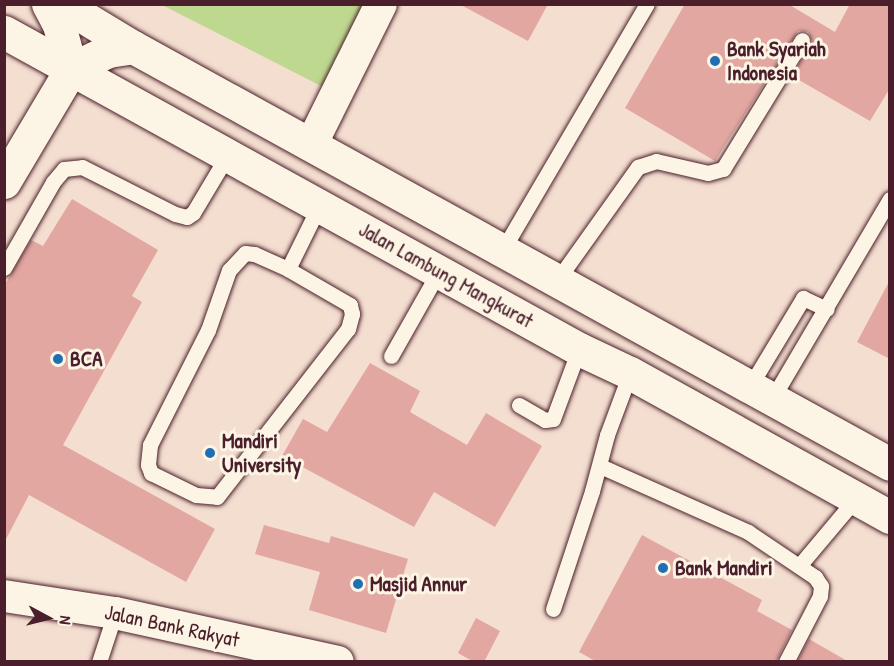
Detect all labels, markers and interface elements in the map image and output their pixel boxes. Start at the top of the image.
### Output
place label: Bank Syariah Indonesia [727,36,826,86]
marker: Bank Syariah Indonesia [708,54,722,68]
street label: Jalan Lambung Mangkurat [354,217,538,333]
place label: BCA [70,346,102,372]
marker: BCA [51,352,65,366]
place label: Mandiri University [222,428,301,478]
marker: Mandiri University [203,446,217,460]
place label: Bank Mandiri [675,555,773,581]
marker: Bank Mandiri [656,561,670,575]
place label: Masjid Annur [370,571,467,597]
marker: Masjid Annur [351,577,365,591]
north arrow [18,588,78,648]
street label: Jalan Bank Rakyat [102,599,242,653]
text: N [54,615,77,626]

